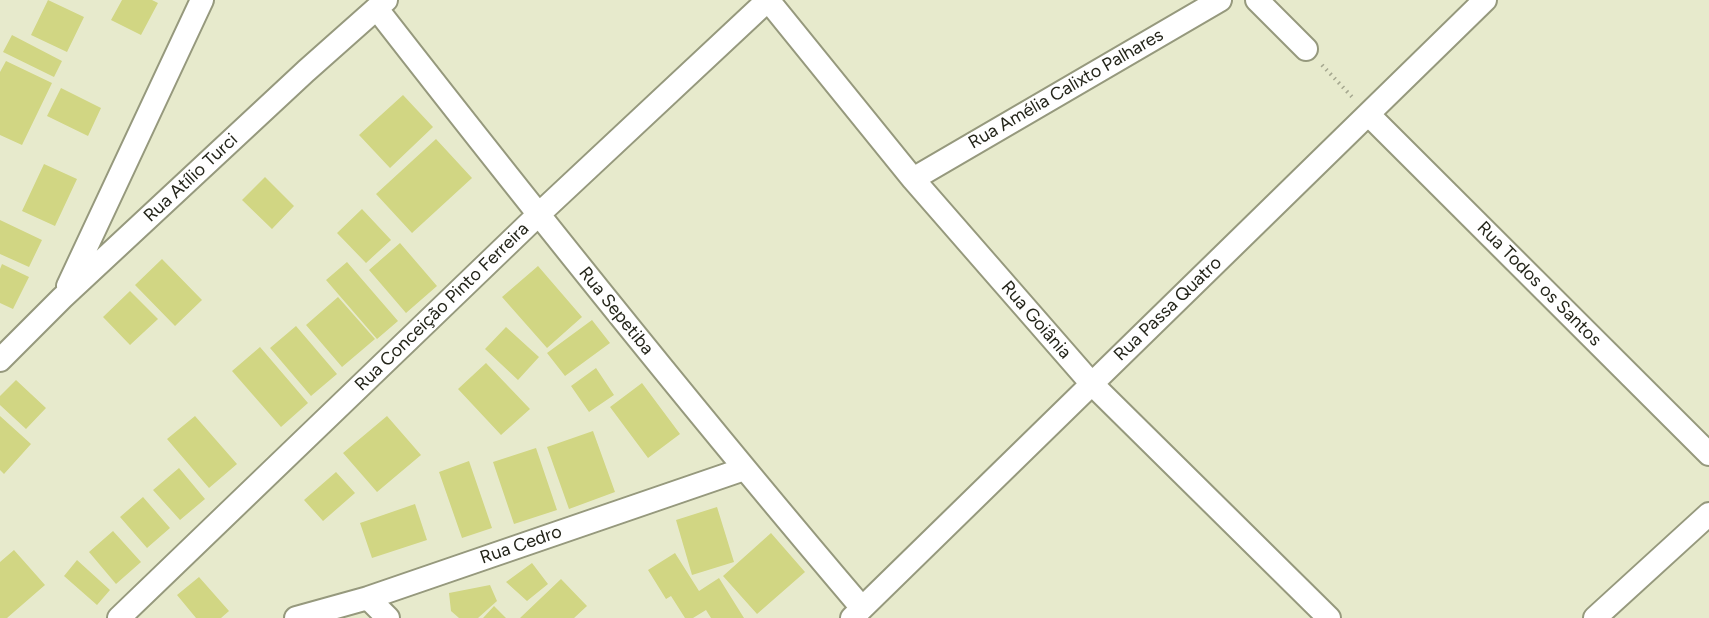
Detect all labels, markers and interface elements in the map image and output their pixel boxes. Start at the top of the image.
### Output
street label: Rua Amélia Calixto Palhares [965,24,1167,154]
street label: Rua Atílio Turci [140,129,242,227]
street label: Rua Todos os Santos [1472,217,1606,351]
street label: Rua Conceição Pinto Ferreira [351,218,533,396]
street label: Rua Passa Quatro [1110,252,1226,366]
street label: Rua Sepetiba [574,263,658,359]
street label: Rua Goiânia [996,277,1076,363]
street label: Rua Cedro [477,521,565,569]

